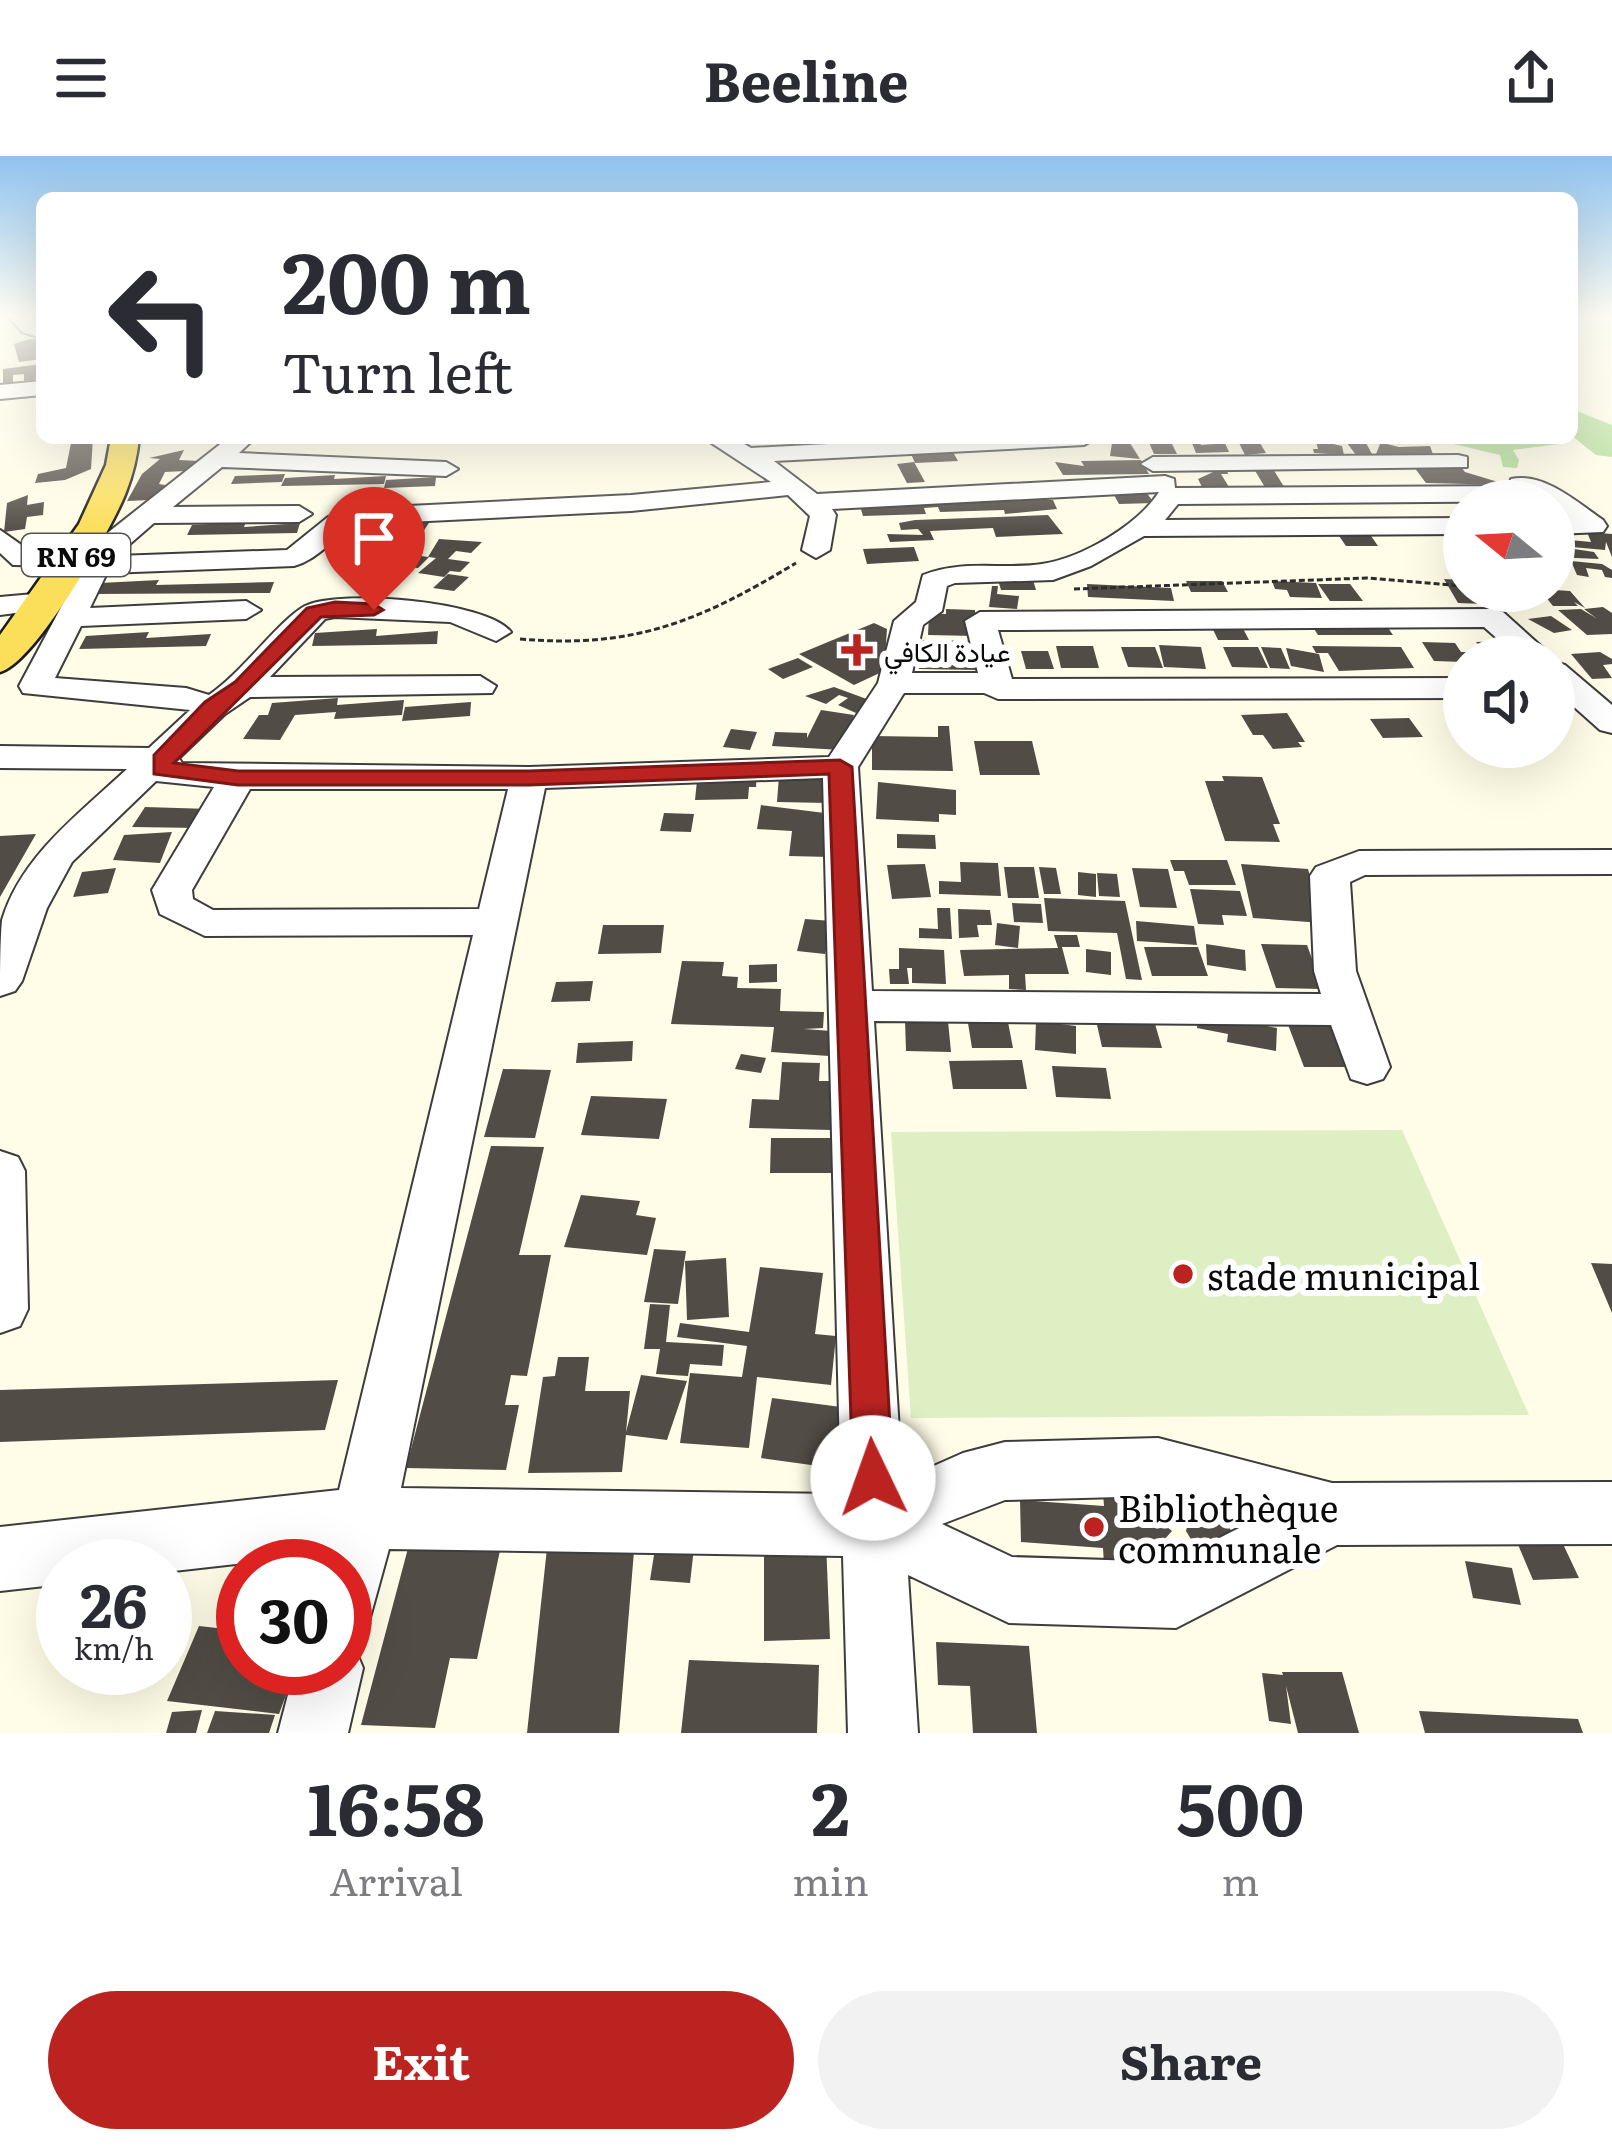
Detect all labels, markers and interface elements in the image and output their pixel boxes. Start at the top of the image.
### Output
text: Beeline [703,38,909,119]
icon: menu [48,45,114,111]
icon: share [1498,45,1564,111]
text: 200 m [282,215,531,340]
icon: left [84,240,240,396]
text: Turn left [282,329,513,410]
north arrow [1443,480,1575,612]
map controls [1443,480,1575,768]
pin [323,487,425,610]
icon: arrive [341,505,407,571]
road number: RN 69 [22,534,130,576]
place label: عيادة الكافي [884,630,1011,675]
marker: عيادة الكافي [841,634,873,666]
button: sound [1443,636,1575,768]
place label: stade municipal [1207,1248,1480,1301]
marker: stade municipal [1170,1261,1196,1287]
position arrow [810,1415,936,1541]
place label: Bibliothèque communale [1118,1480,1339,1574]
marker: Bibliothèque communale [1081,1514,1107,1540]
speed limit sign: 30 [216,1539,372,1695]
text: 26 [80,1557,148,1646]
text: km/h [74,1625,154,1669]
text: 16:58 [308,1751,485,1858]
text: 2 [811,1751,850,1858]
text: 500 [1177,1751,1304,1858]
text: Arrival [330,1850,463,1908]
text: min [792,1850,869,1908]
text: m [1222,1850,1259,1908]
button: Exit [48,1991,794,2129]
button: Share [818,1991,1564,2129]

